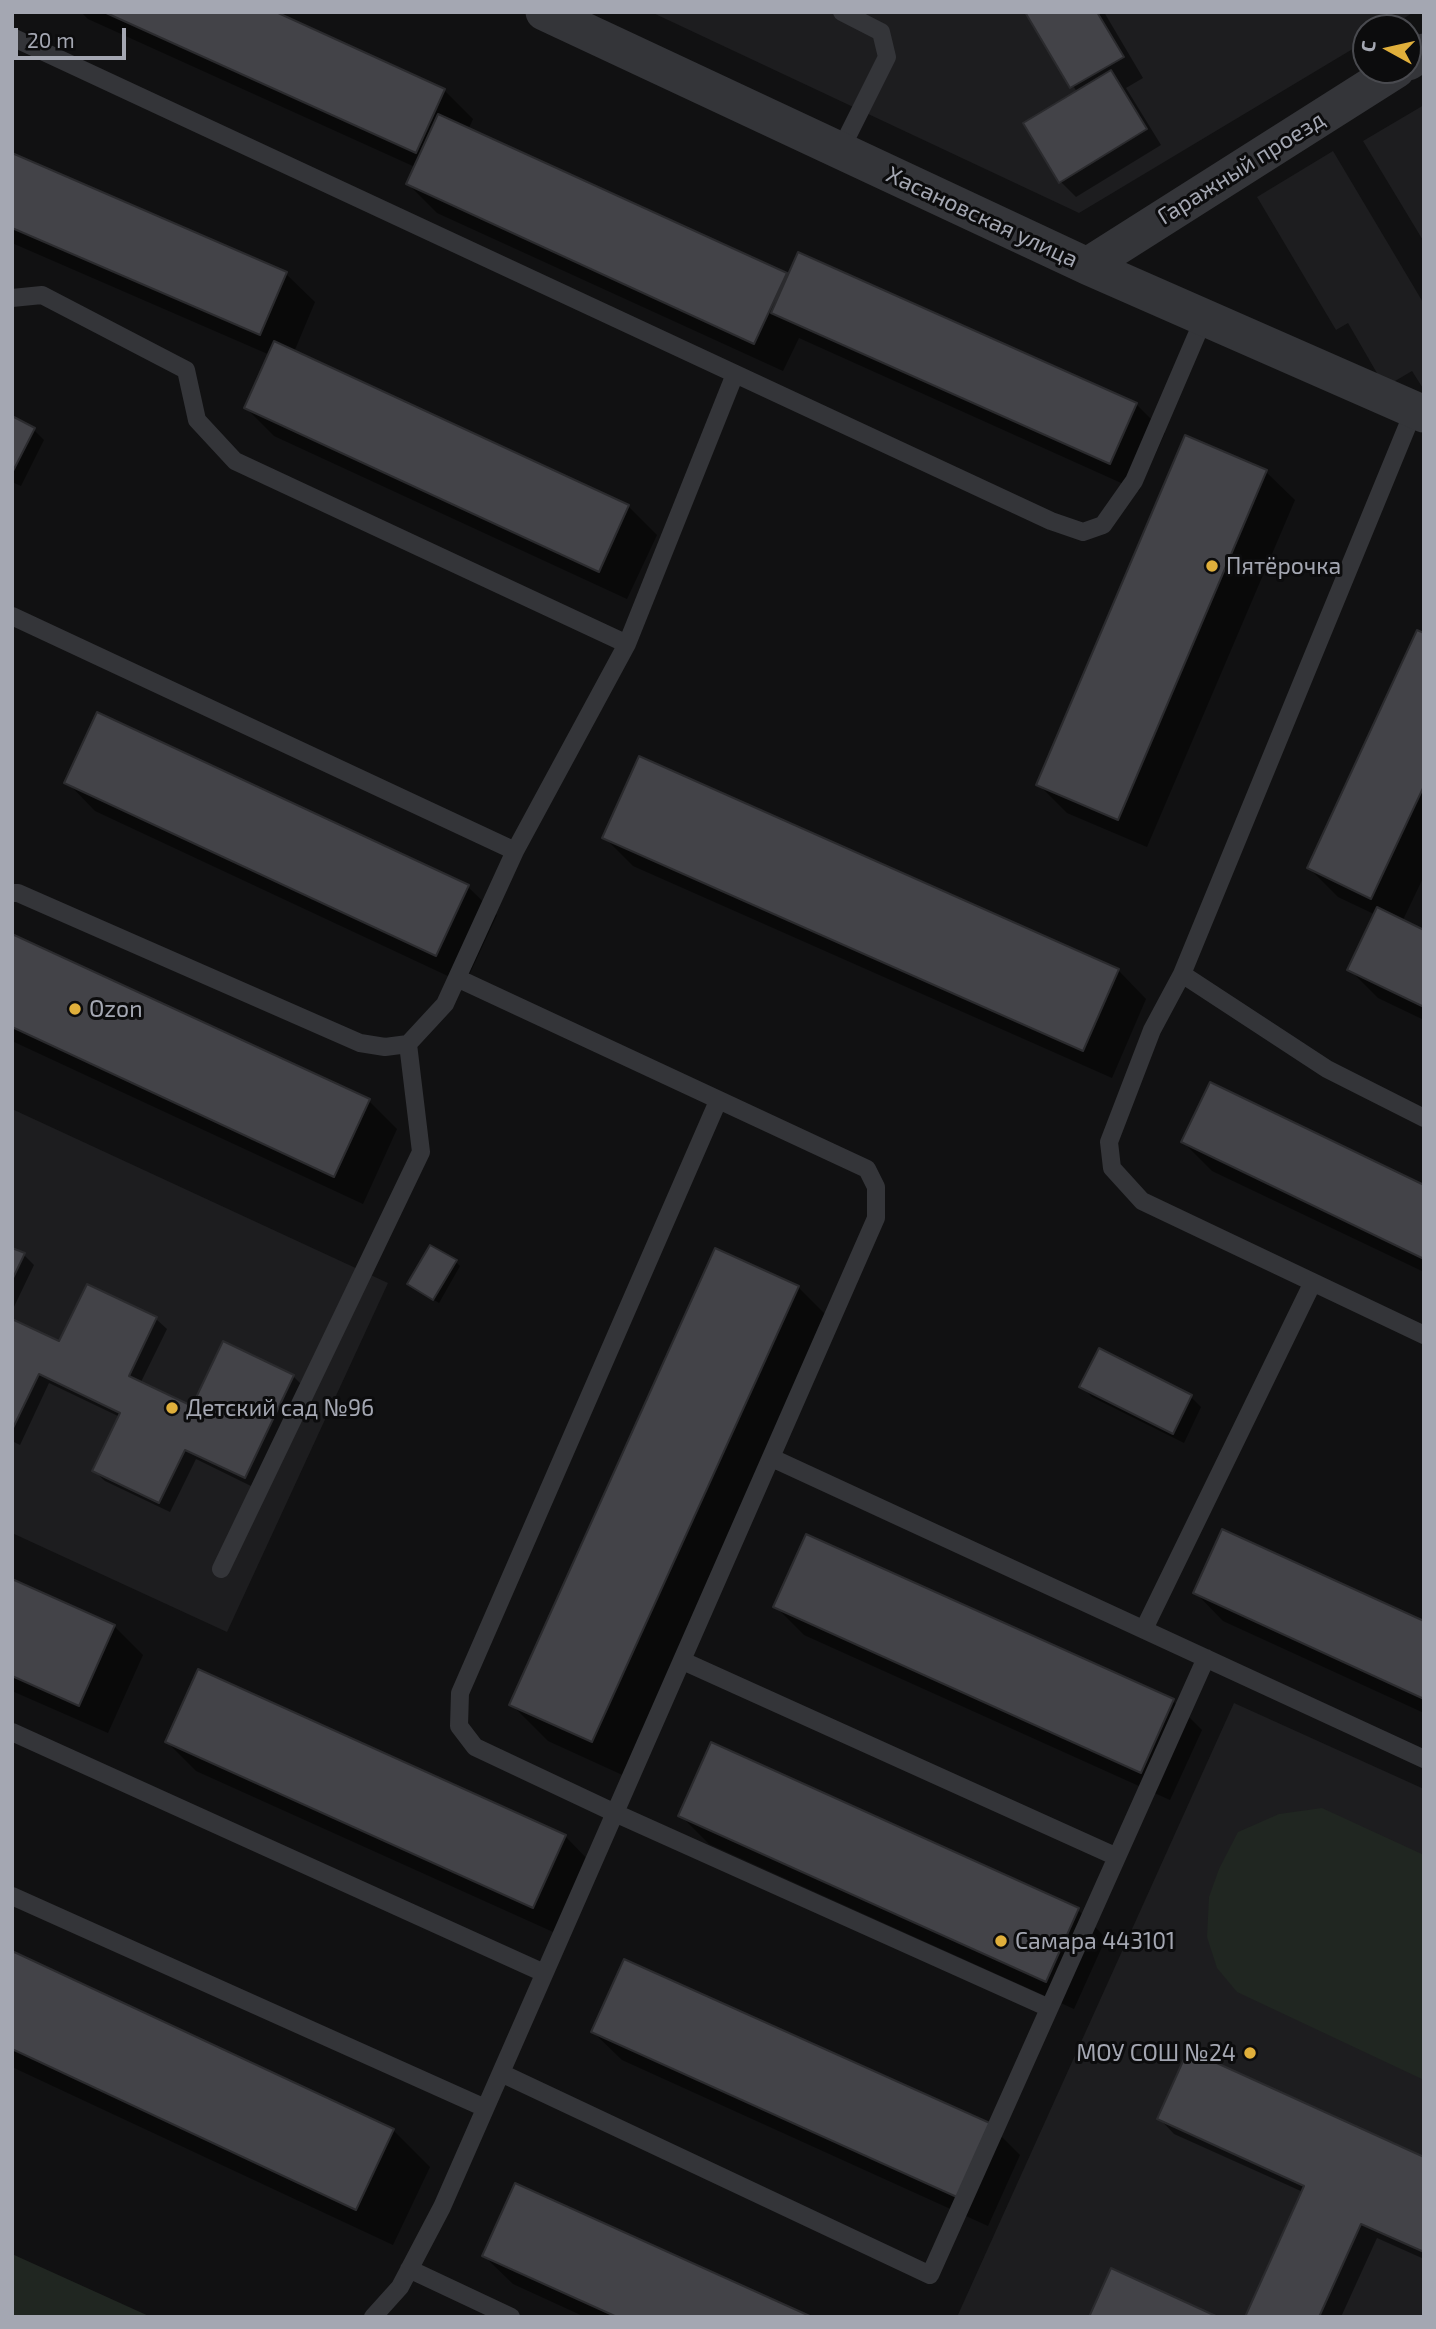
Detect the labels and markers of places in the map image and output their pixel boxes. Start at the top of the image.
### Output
place label: Пятёрочка [1226,552,1341,580]
marker: Пятёрочка [1204,558,1220,574]
place label: Ozon [89,995,142,1023]
marker: Ozon [67,1001,83,1017]
place label: Детский сад №96 [186,1394,374,1422]
marker: Детский сад №96 [164,1400,180,1416]
place label: Самара 443101 [1015,1927,1175,1955]
marker: Самара 443101 [993,1933,1009,1949]
place label: МОУ СОШ №24 [1076,2039,1236,2067]
marker: МОУ СОШ №24 [1242,2045,1258,2061]

